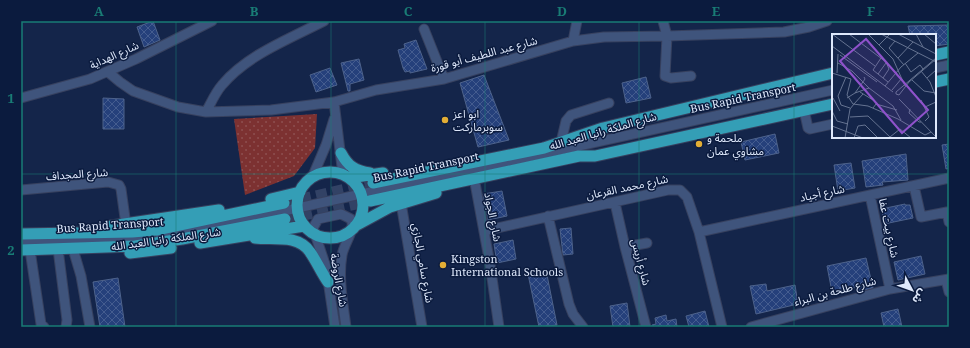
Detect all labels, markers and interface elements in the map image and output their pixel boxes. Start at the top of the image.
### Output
text: A [94,2,104,20]
text: B [250,2,259,20]
text: C [404,2,413,20]
text: D [557,2,567,20]
text: E [712,2,721,20]
text: F [867,2,875,20]
street label: شارع عبد اللطيف أبو قورة [429,32,539,76]
inset map [832,34,936,138]
street label: شارع الهداية [87,37,142,73]
street label: Bus Rapid Transport [689,79,797,116]
text: 1 [7,89,15,107]
place label: ابو اعز سوبرماركت [452,106,503,134]
street label: شارع الملكة رانيا العبد الله [548,108,659,154]
marker: ابو اعز سوبرماركت [440,115,450,125]
place label: ملحمة و مشاوي عمان [707,130,764,161]
marker: ملحمة و مشاوي عمان [694,139,704,149]
street label: Bus Rapid Transport [372,148,480,185]
street label: شارع المجداف [45,164,109,184]
street label: شارع محمد القرعان [585,170,670,203]
street label: شارع أجياد [798,180,846,206]
street label: شارع الجواد [480,191,506,243]
street label: شارع بيت عفا [875,197,903,260]
street label: Bus Rapid Transport [56,213,164,236]
street label: شارع سامي الجازي [407,222,438,305]
street label: شارع الملكة رانيا العبد الله [110,223,222,255]
street label: شارع أريس [627,237,655,288]
text: 2 [7,241,15,259]
place label: Kingston International Schools [451,251,563,279]
street label: شارع الروضة [326,252,352,309]
marker: Kingston International Schools [438,260,448,270]
north arrow [892,270,932,310]
street label: شارع طلحة بن البراء [792,272,878,310]
text: ش [909,286,931,307]

